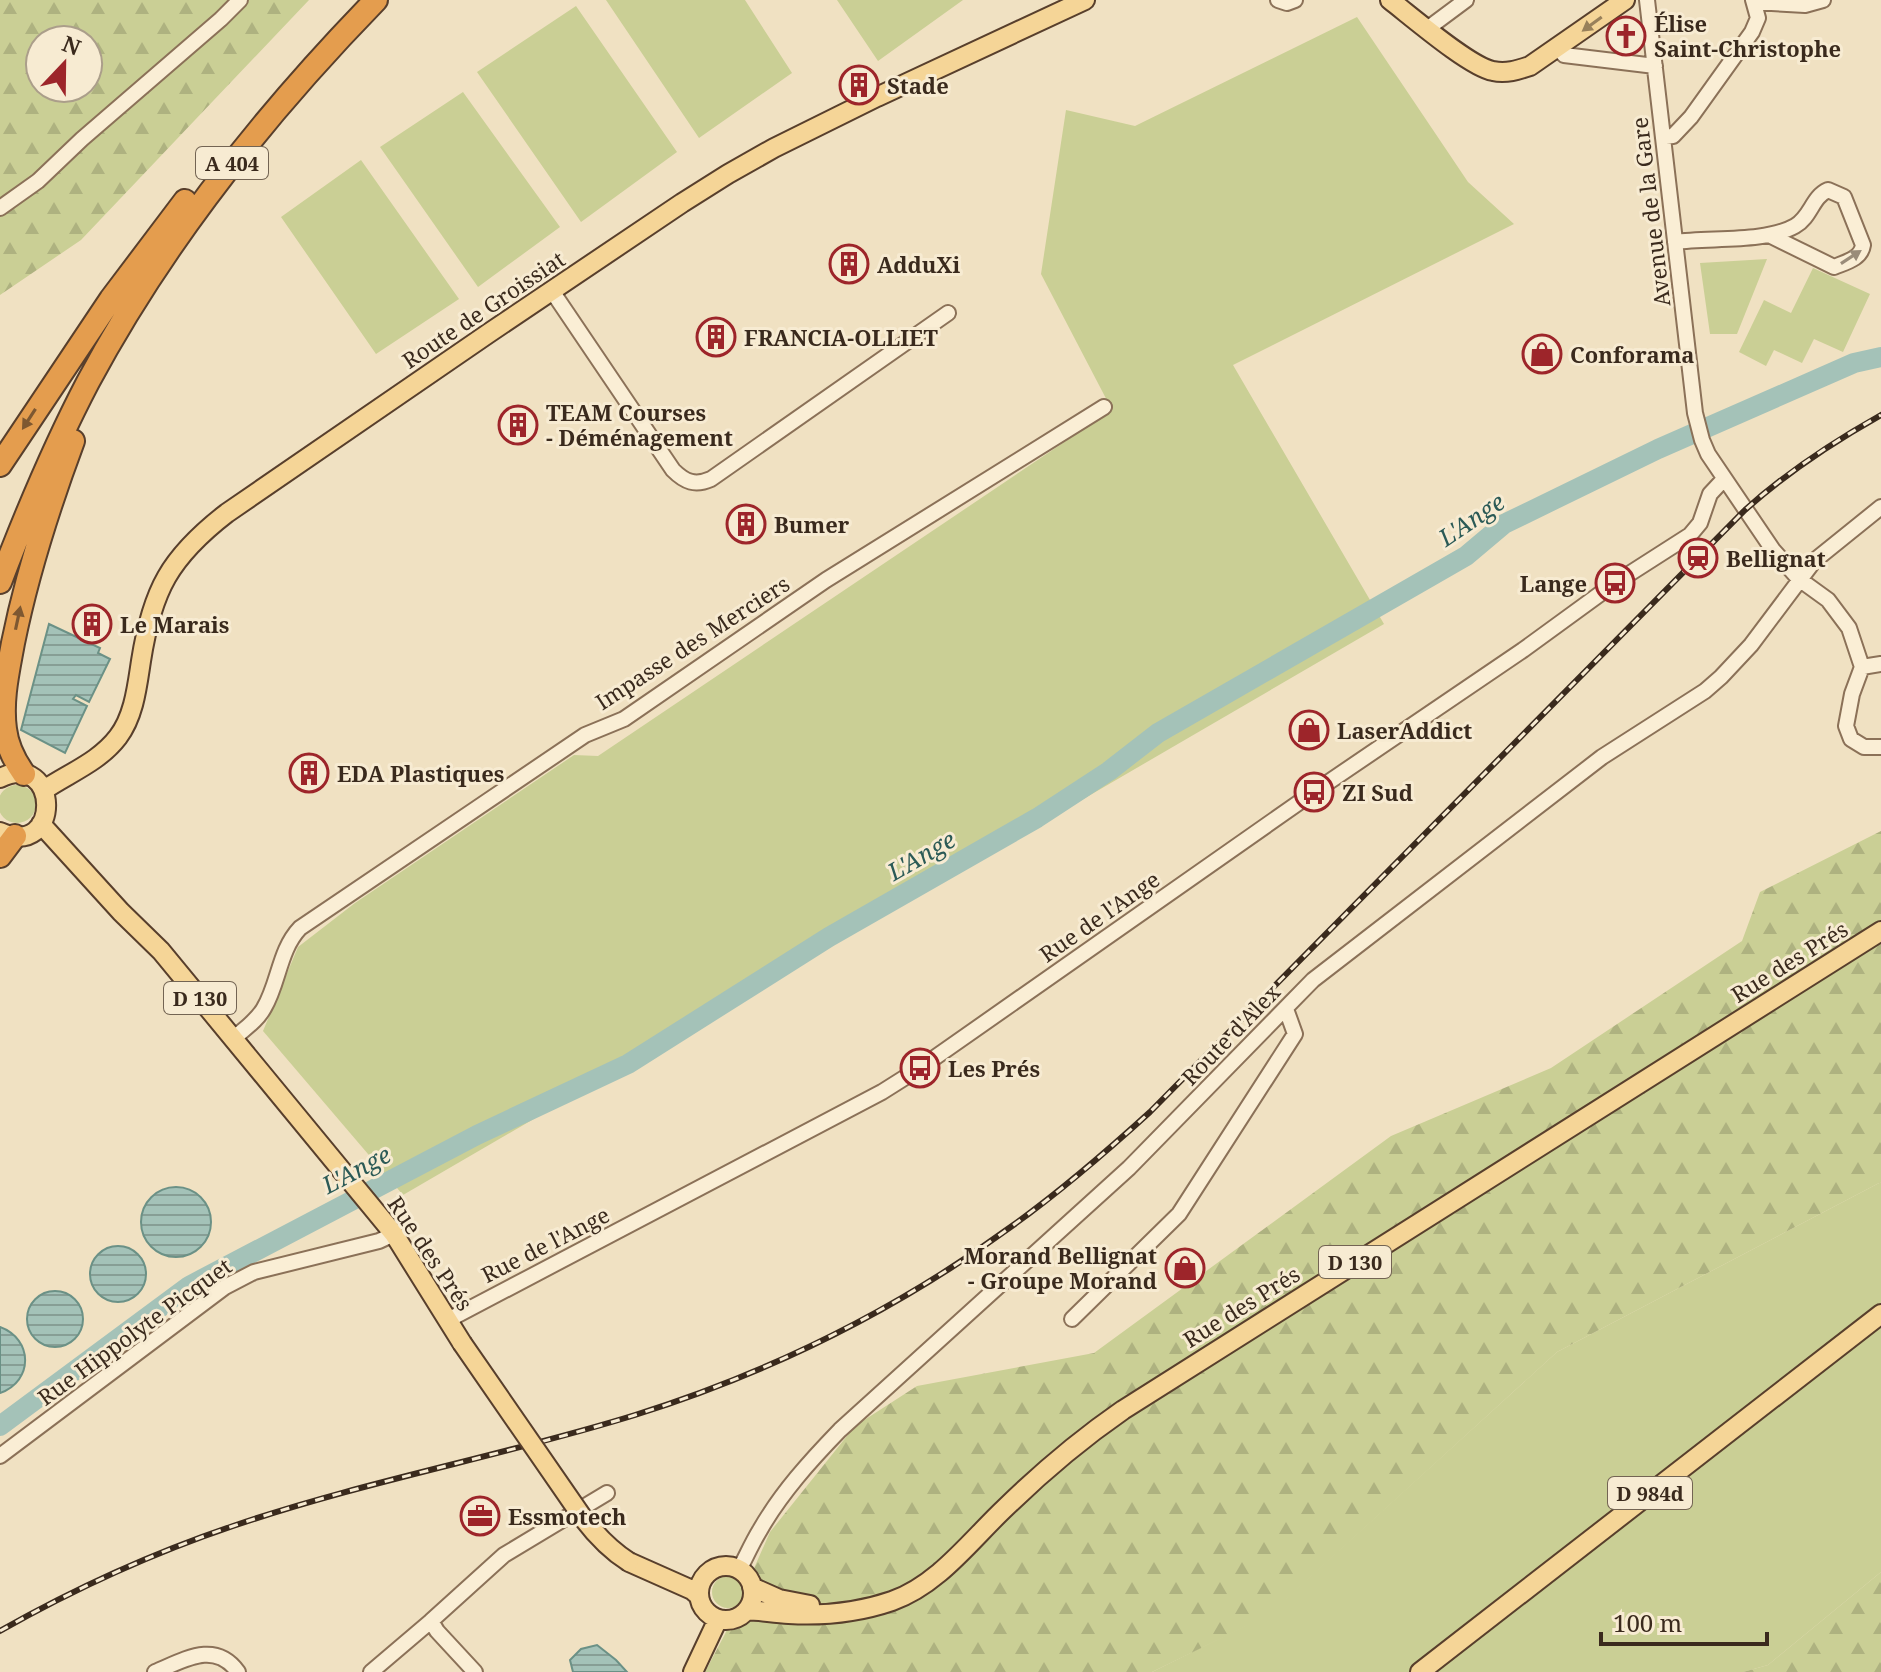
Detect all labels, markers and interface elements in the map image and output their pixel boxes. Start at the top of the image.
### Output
place label: Élise Saint-Christophe [1654,8,1841,63]
church icon: Élise Saint-Christophe [1605,15,1647,57]
one-way arrow [1581,16,1603,32]
north arrow [24,24,104,104]
text: N [58,27,86,62]
building icon: Stade [838,64,880,106]
place label: Stade [887,70,949,100]
street label: Avenue de la Gare [1624,116,1676,308]
road number: A 404 [196,147,268,179]
street label: Route de Groissiat [396,243,570,375]
building icon: AdduXi [828,243,870,285]
place label: AdduXi [877,249,960,279]
one-way arrow [1840,250,1861,265]
building icon: FRANCIA-OLLIET [695,316,737,358]
place label: FRANCIA-OLLIET [744,322,938,352]
shop icon: Conforama [1521,333,1563,375]
place label: Conforama [1570,339,1695,369]
place label: TEAM Courses - Déménagement [546,397,733,452]
building icon: TEAM Courses - Déménagement [497,404,539,446]
one-way arrow [22,409,37,430]
water label: L'Ange [1431,485,1511,554]
building icon: Bumer [725,503,767,545]
place label: Bumer [774,509,850,539]
station icon: Bellignat [1677,537,1719,579]
place label: Bellignat [1726,543,1826,573]
bus stop icon: Lange [1594,562,1636,604]
street label: Impasse des Merciers [589,568,795,716]
place label: Lange [1520,568,1587,598]
building icon: Le Marais [71,603,113,645]
one-way arrow [13,605,25,630]
place label: Le Marais [120,609,229,639]
shop icon: LaserAddict [1288,709,1330,751]
place label: LaserAddict [1337,715,1472,745]
building icon: EDA Plastiques [288,752,330,794]
place label: EDA Plastiques [337,758,504,788]
bus stop icon: ZI Sud [1293,771,1335,813]
place label: ZI Sud [1342,777,1413,807]
water label: L'Ange [880,822,961,888]
street label: Rue de l'Ange [1033,864,1165,968]
street label: Rue des Prés [1725,913,1853,1009]
street label: Route d'Alex [1174,977,1286,1091]
road number: D 130 [164,982,236,1014]
bus stop icon: Les Prés [899,1047,941,1089]
place label: Les Prés [948,1053,1040,1083]
water label: L'Ange [315,1137,396,1201]
street label: Rue des Prés [382,1190,480,1316]
street label: Rue de l'Ange [476,1199,614,1289]
place label: Morand Bellignat - Groupe Morand [964,1240,1157,1295]
road number: D 130 [1319,1246,1391,1278]
shop icon: Morand Bellignat - Groupe Morand [1164,1247,1206,1289]
street label: Rue Hippolyte Picquet [31,1250,237,1412]
street label: Rue des Prés [1177,1258,1305,1354]
road number: D 984d [1608,1477,1692,1509]
office icon: Essmotech [459,1495,501,1537]
place label: Essmotech [508,1501,627,1531]
scale bar [1601,1596,1767,1646]
text: 100 m [1613,1606,1682,1639]

